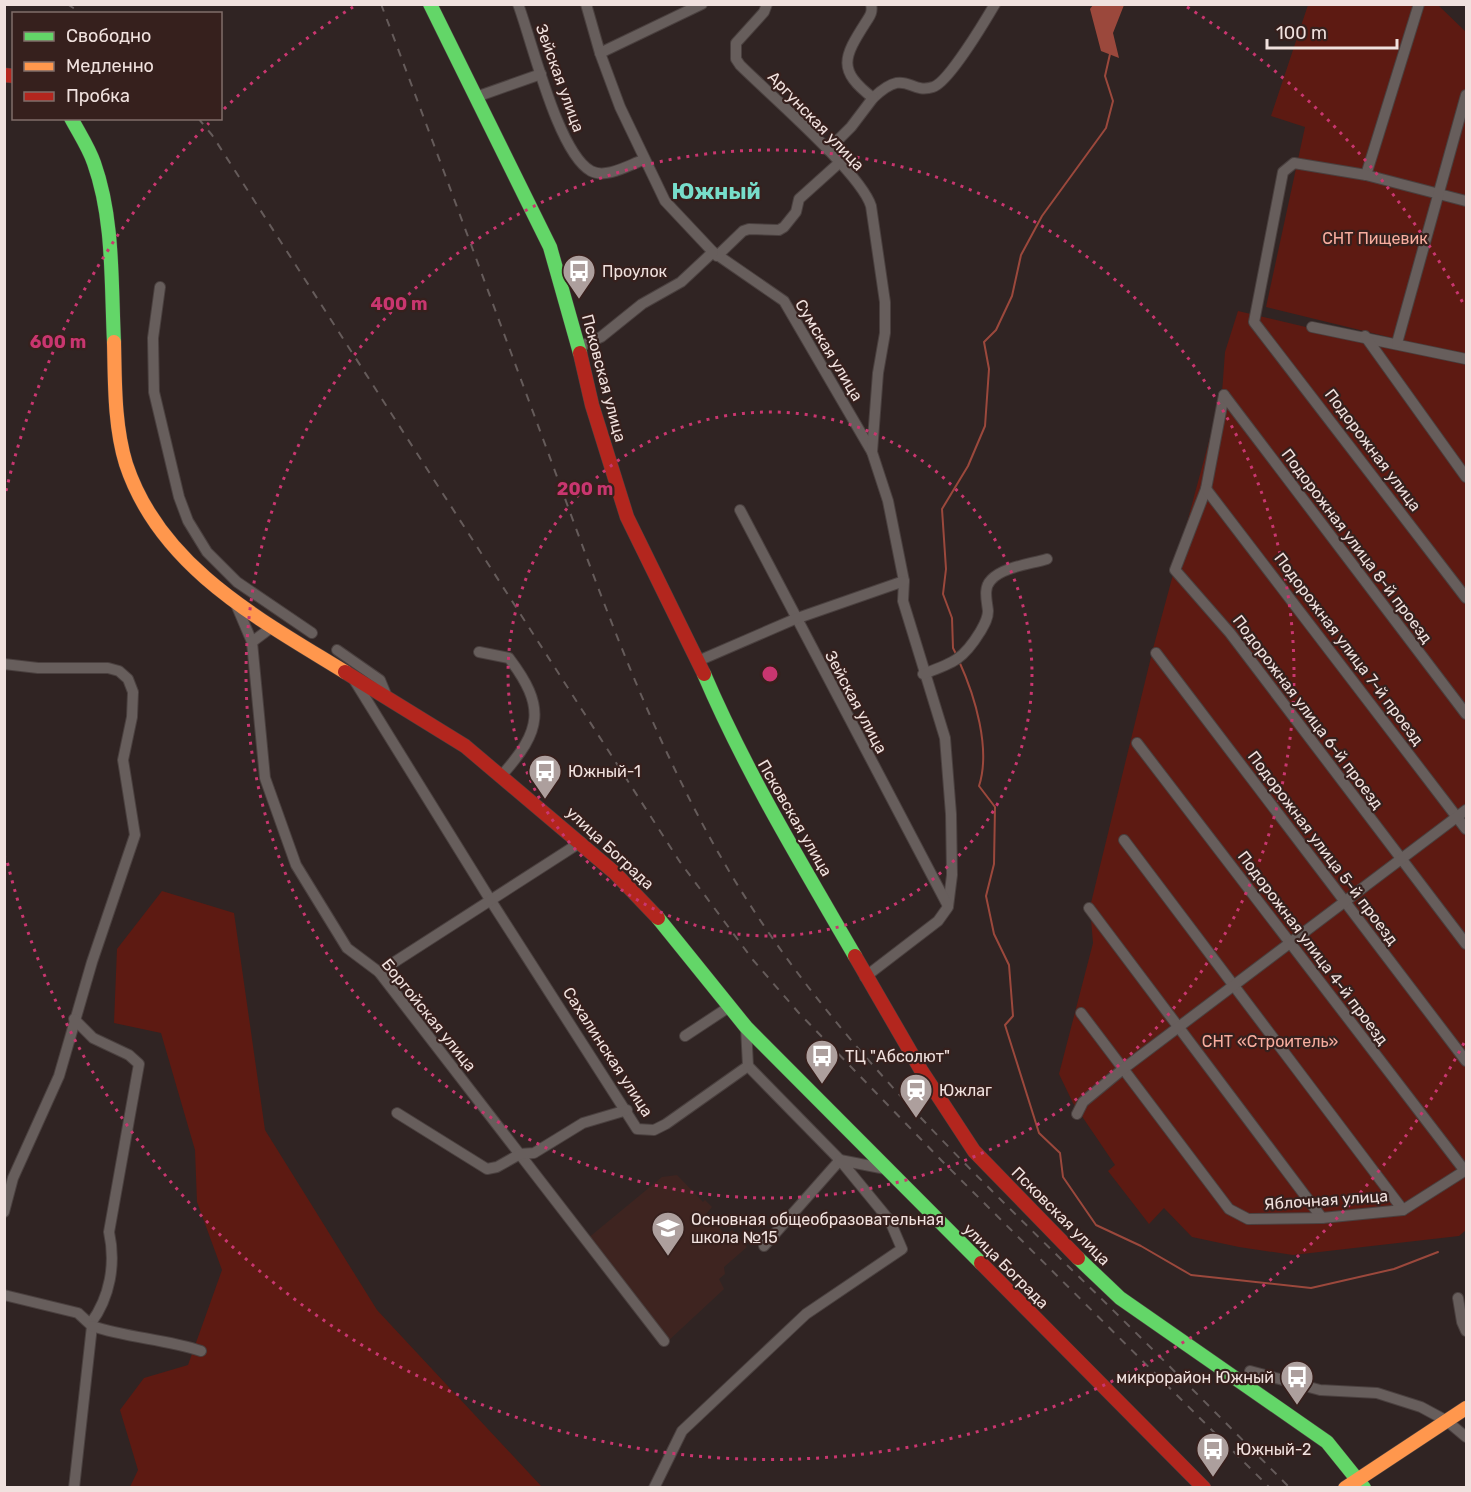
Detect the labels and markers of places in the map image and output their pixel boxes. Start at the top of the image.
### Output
bus stop icon: Проулок [561,253,597,300]
place label: Проулок [602,262,668,281]
centre of rings [760,664,780,684]
bus stop icon: Южный-1 [527,753,563,800]
place label: Южный-1 [568,762,641,781]
bus stop icon: ТЦ "Абсолют" [804,1038,840,1085]
place label: ТЦ "Абсолют" [845,1047,950,1066]
station icon: Южлаг [898,1072,934,1119]
place label: Южлаг [939,1081,992,1100]
school or university icon: Основная общеобразовательная школа №15 [650,1210,686,1257]
place label: Основная общеобразовательная школа №15 [691,1210,944,1247]
bus stop icon: микрорайон Южный [1279,1359,1315,1406]
place label: микрорайон Южный [1116,1368,1274,1387]
bus stop icon: Южный-2 [1195,1431,1231,1478]
place label: Южный-2 [1236,1440,1311,1459]

